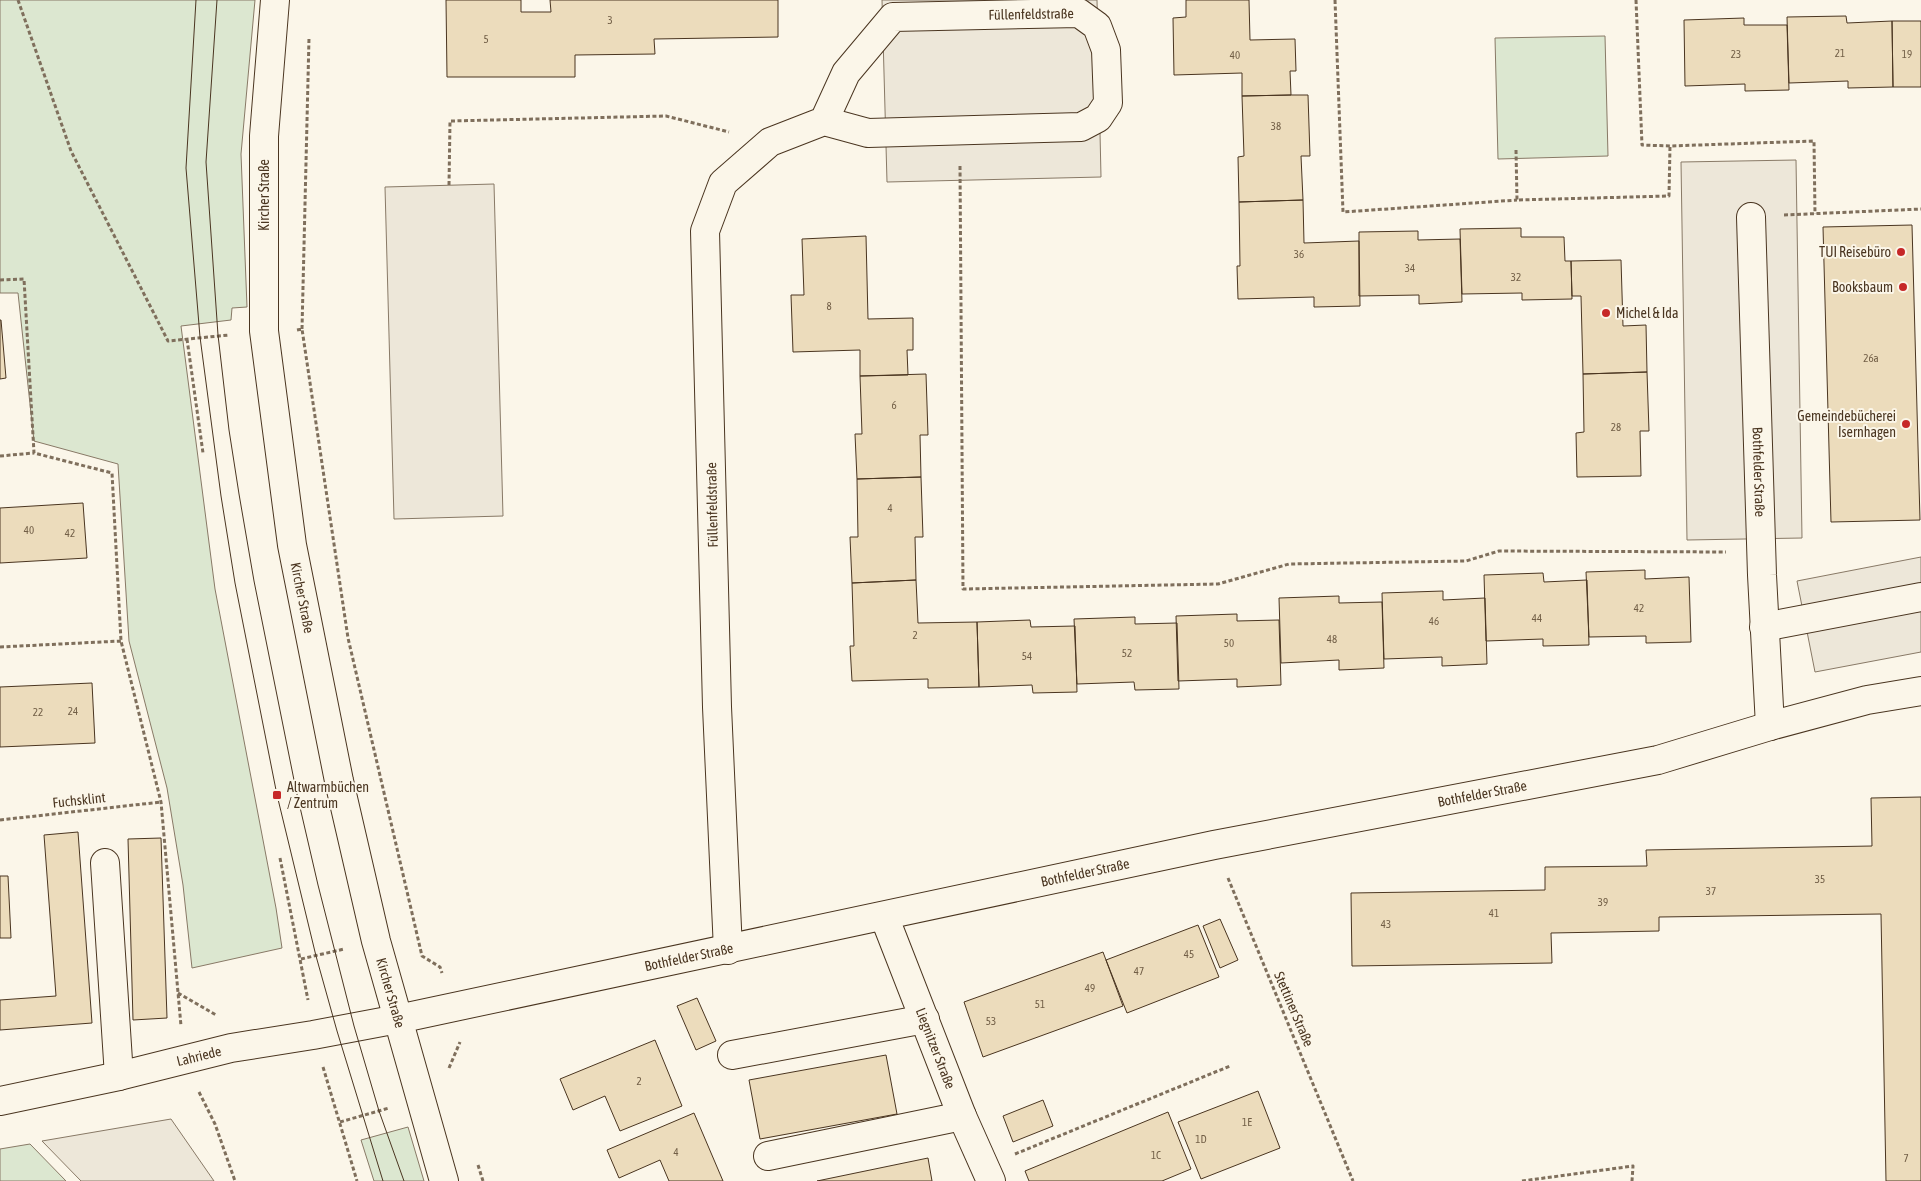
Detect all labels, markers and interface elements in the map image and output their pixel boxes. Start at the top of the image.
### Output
street label: Füllenfeldstraße [988,5,1074,23]
house number: 3 [607,14,613,26]
house number: 5 [483,33,489,45]
house number: 21 [1835,47,1845,59]
house number: 23 [1731,48,1741,60]
house number: 19 [1902,48,1912,60]
house number: 40 [1230,49,1240,61]
house number: 38 [1271,120,1281,132]
street label: Kircher Straße [256,159,272,231]
place label: TUI Reisebüro [1819,244,1891,260]
marker: TUI Reisebüro [1895,246,1907,258]
house number: 36 [1294,248,1304,260]
house number: 34 [1405,262,1415,274]
house number: 32 [1511,271,1521,283]
place label: Booksbaum [1832,279,1893,295]
marker: Booksbaum [1897,281,1909,293]
house number: 8 [826,300,832,312]
place label: Michel & Ida [1616,305,1678,321]
marker: Michel & Ida [1600,307,1612,319]
house number: 26a [1863,352,1879,364]
house number: 6 [891,399,897,411]
place label: Gemeindebücherei Isernhagen [1797,408,1896,440]
marker: Gemeindebücherei Isernhagen [1900,418,1912,430]
house number: 28 [1611,421,1621,433]
street label: Bothfelder Straße [1749,427,1768,517]
street label: Füllenfeldstraße [703,462,721,548]
house number: 4 [887,502,893,514]
house number: 40 [24,524,34,536]
house number: 42 [65,527,75,539]
street label: Kircher Straße [288,561,317,635]
house number: 42 [1634,602,1644,614]
house number: 44 [1532,612,1542,624]
house number: 46 [1429,615,1439,627]
house number: 2 [912,629,918,641]
house number: 48 [1327,633,1337,645]
house number: 50 [1224,637,1234,649]
house number: 52 [1122,647,1132,659]
house number: 54 [1022,650,1032,662]
house number: 24 [68,705,78,717]
house number: 22 [33,706,43,718]
street label: Bothfelder Straße [1436,777,1528,810]
place label: Altwarmbüchen / Zentrum [287,779,369,811]
street label: Fuchsklint [52,789,106,811]
marker: Altwarmbüchen / Zentrum [271,789,283,801]
street label: Bothfelder Straße [1039,855,1131,890]
house number: 35 [1815,873,1825,885]
house number: 37 [1706,885,1716,897]
house number: 39 [1598,896,1608,908]
house number: 41 [1489,907,1499,919]
house number: 43 [1381,918,1391,930]
street label: Bothfelder Straße [643,940,735,974]
house number: 45 [1184,948,1194,960]
street label: Kircher Straße [373,956,408,1030]
house number: 47 [1134,965,1144,977]
street label: Stettiner Straße [1271,969,1317,1049]
house number: 49 [1085,982,1095,994]
house number: 51 [1035,998,1045,1010]
street label: Liegnitzer Straße [913,1005,959,1091]
house number: 53 [986,1015,996,1027]
street label: Lahriede [175,1043,223,1069]
house number: 2 [636,1075,642,1087]
house number: 1E [1242,1116,1252,1128]
house number: 1D [1195,1133,1207,1145]
house number: 4 [673,1146,679,1158]
house number: 1C [1151,1149,1161,1161]
house number: 7 [1903,1152,1909,1164]

